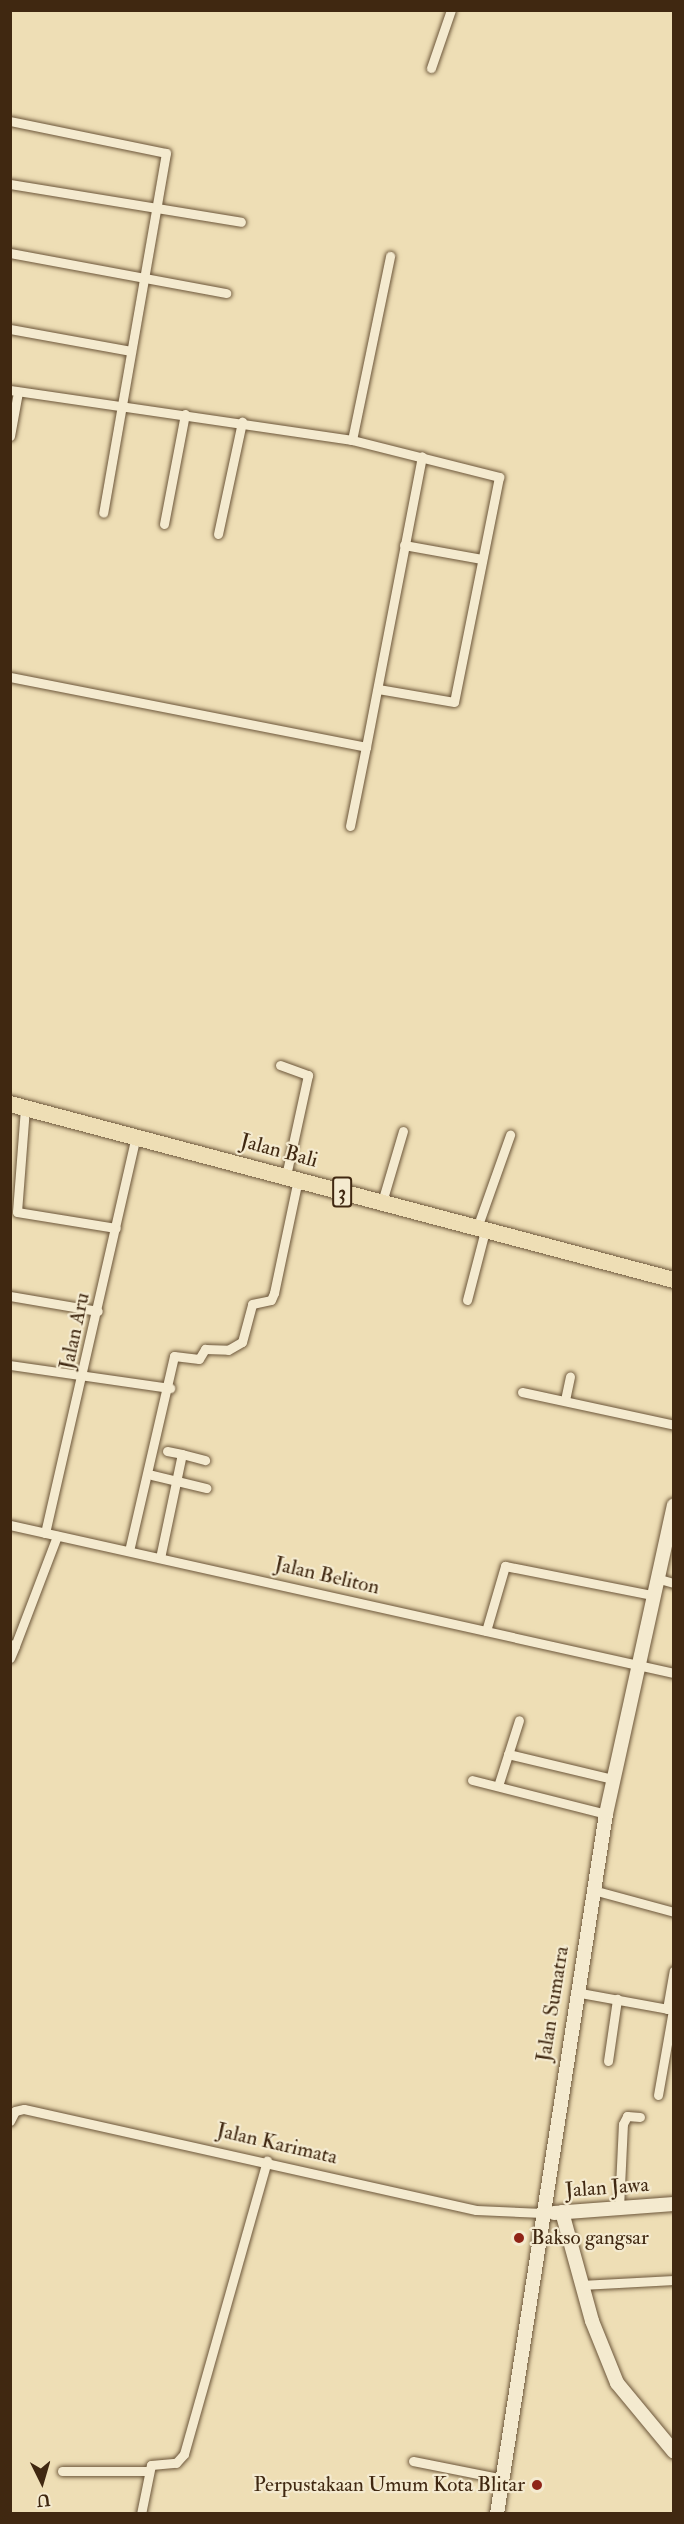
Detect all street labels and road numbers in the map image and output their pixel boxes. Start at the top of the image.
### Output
street label: Jalan Bali [237,1129,321,1173]
road number: 3 [332,1175,352,1209]
street label: Jalan Aru [55,1290,95,1372]
street label: Jalan Beliton [272,1552,382,1600]
street label: Jalan Sumatra [531,1944,575,2064]
street label: Jalan Karimata [214,2118,340,2170]
street label: Jalan Jawa [564,2173,650,2203]

